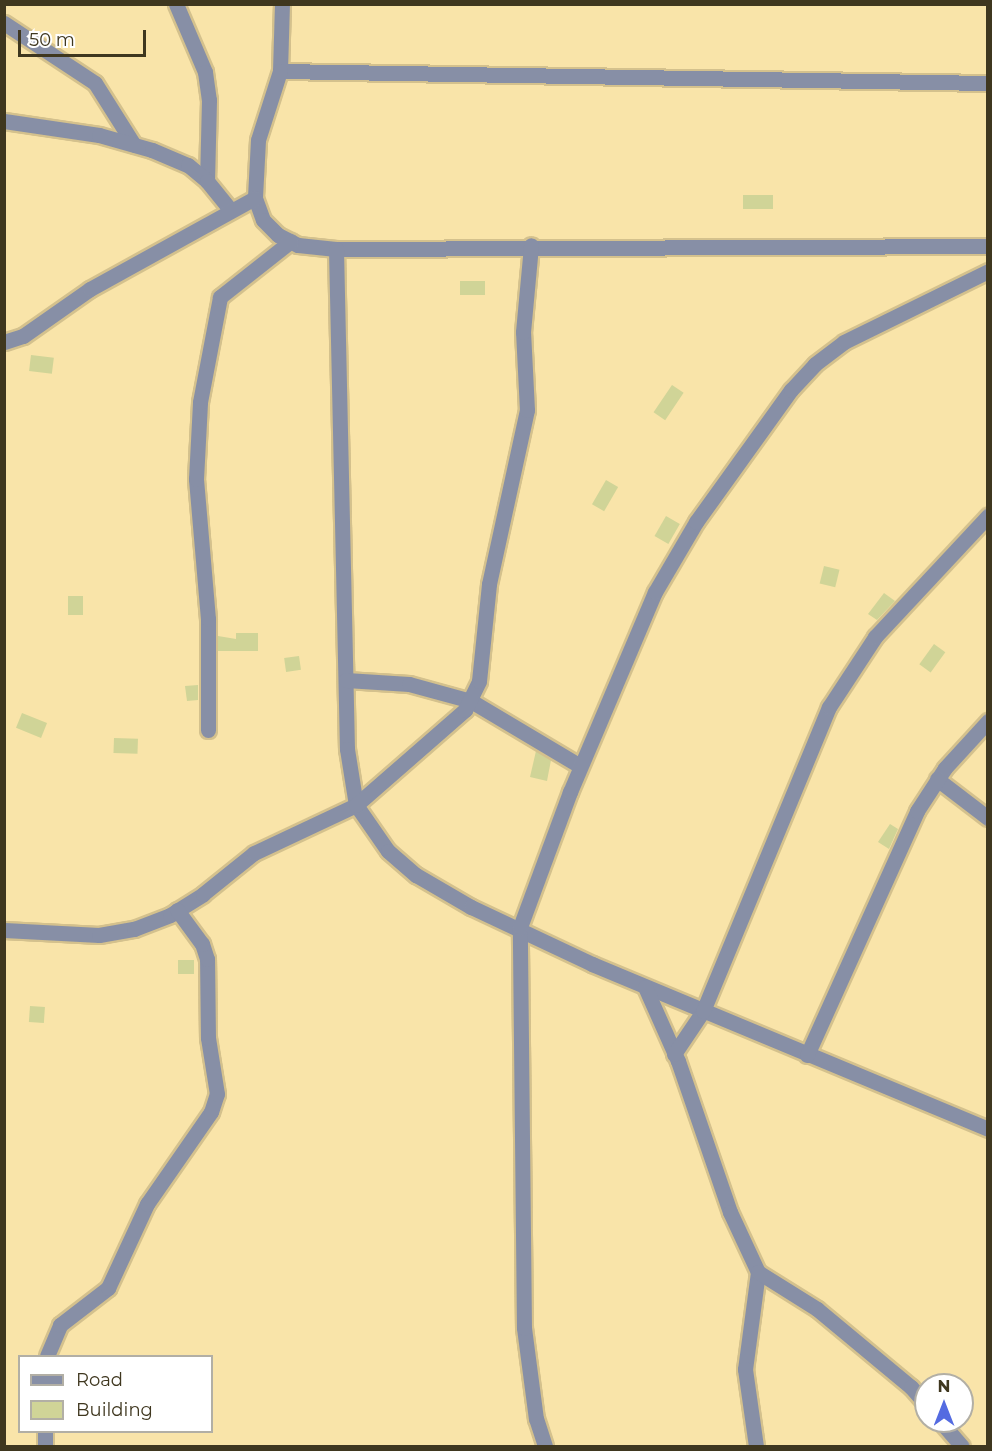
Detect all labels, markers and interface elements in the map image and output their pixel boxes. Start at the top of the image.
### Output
scale bar [21,18,148,56]
text: 50 m [29,29,75,51]
legend [18,1355,213,1433]
text: Road [76,1369,123,1391]
north arrow [914,1373,974,1433]
text: N [938,1377,950,1396]
text: Building [76,1399,153,1421]

